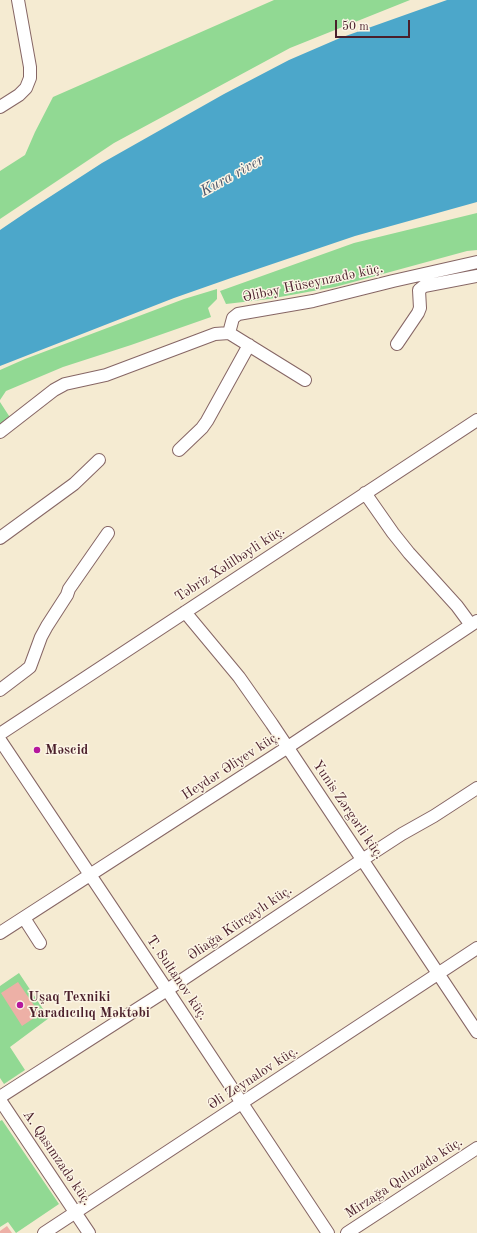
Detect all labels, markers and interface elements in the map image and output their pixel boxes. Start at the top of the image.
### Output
scale bar [337,12,412,38]
text: 50 m [342,21,369,33]
water label: Kura river [197,151,267,201]
street label: Əlibəy Hüseynzadə küç. [241,260,385,306]
street label: Təbriz Xəlilbəyli küç. [172,522,288,606]
street label: Heydər Əliyev küç. [179,728,283,804]
place label: Məscid [45,742,88,758]
marker: Məscid [32,745,42,755]
street label: Yunis Zərgərli küç. [309,757,387,863]
street label: Əliağa Kürçaylı küç. [185,882,295,964]
street label: T. Sultanov küç. [142,932,212,1024]
place label: Uşaq Texniki Yaradıcılıq Məktəbi [28,989,150,1022]
marker: Uşaq Texniki Yaradıcılıq Məktəbi [15,1000,25,1010]
street label: Əli Zeynalov küç. [205,1042,301,1114]
street label: A. Qasımzadə küç. [19,1107,95,1209]
street label: Mirzağa Quluzadə küç. [342,1134,466,1222]

